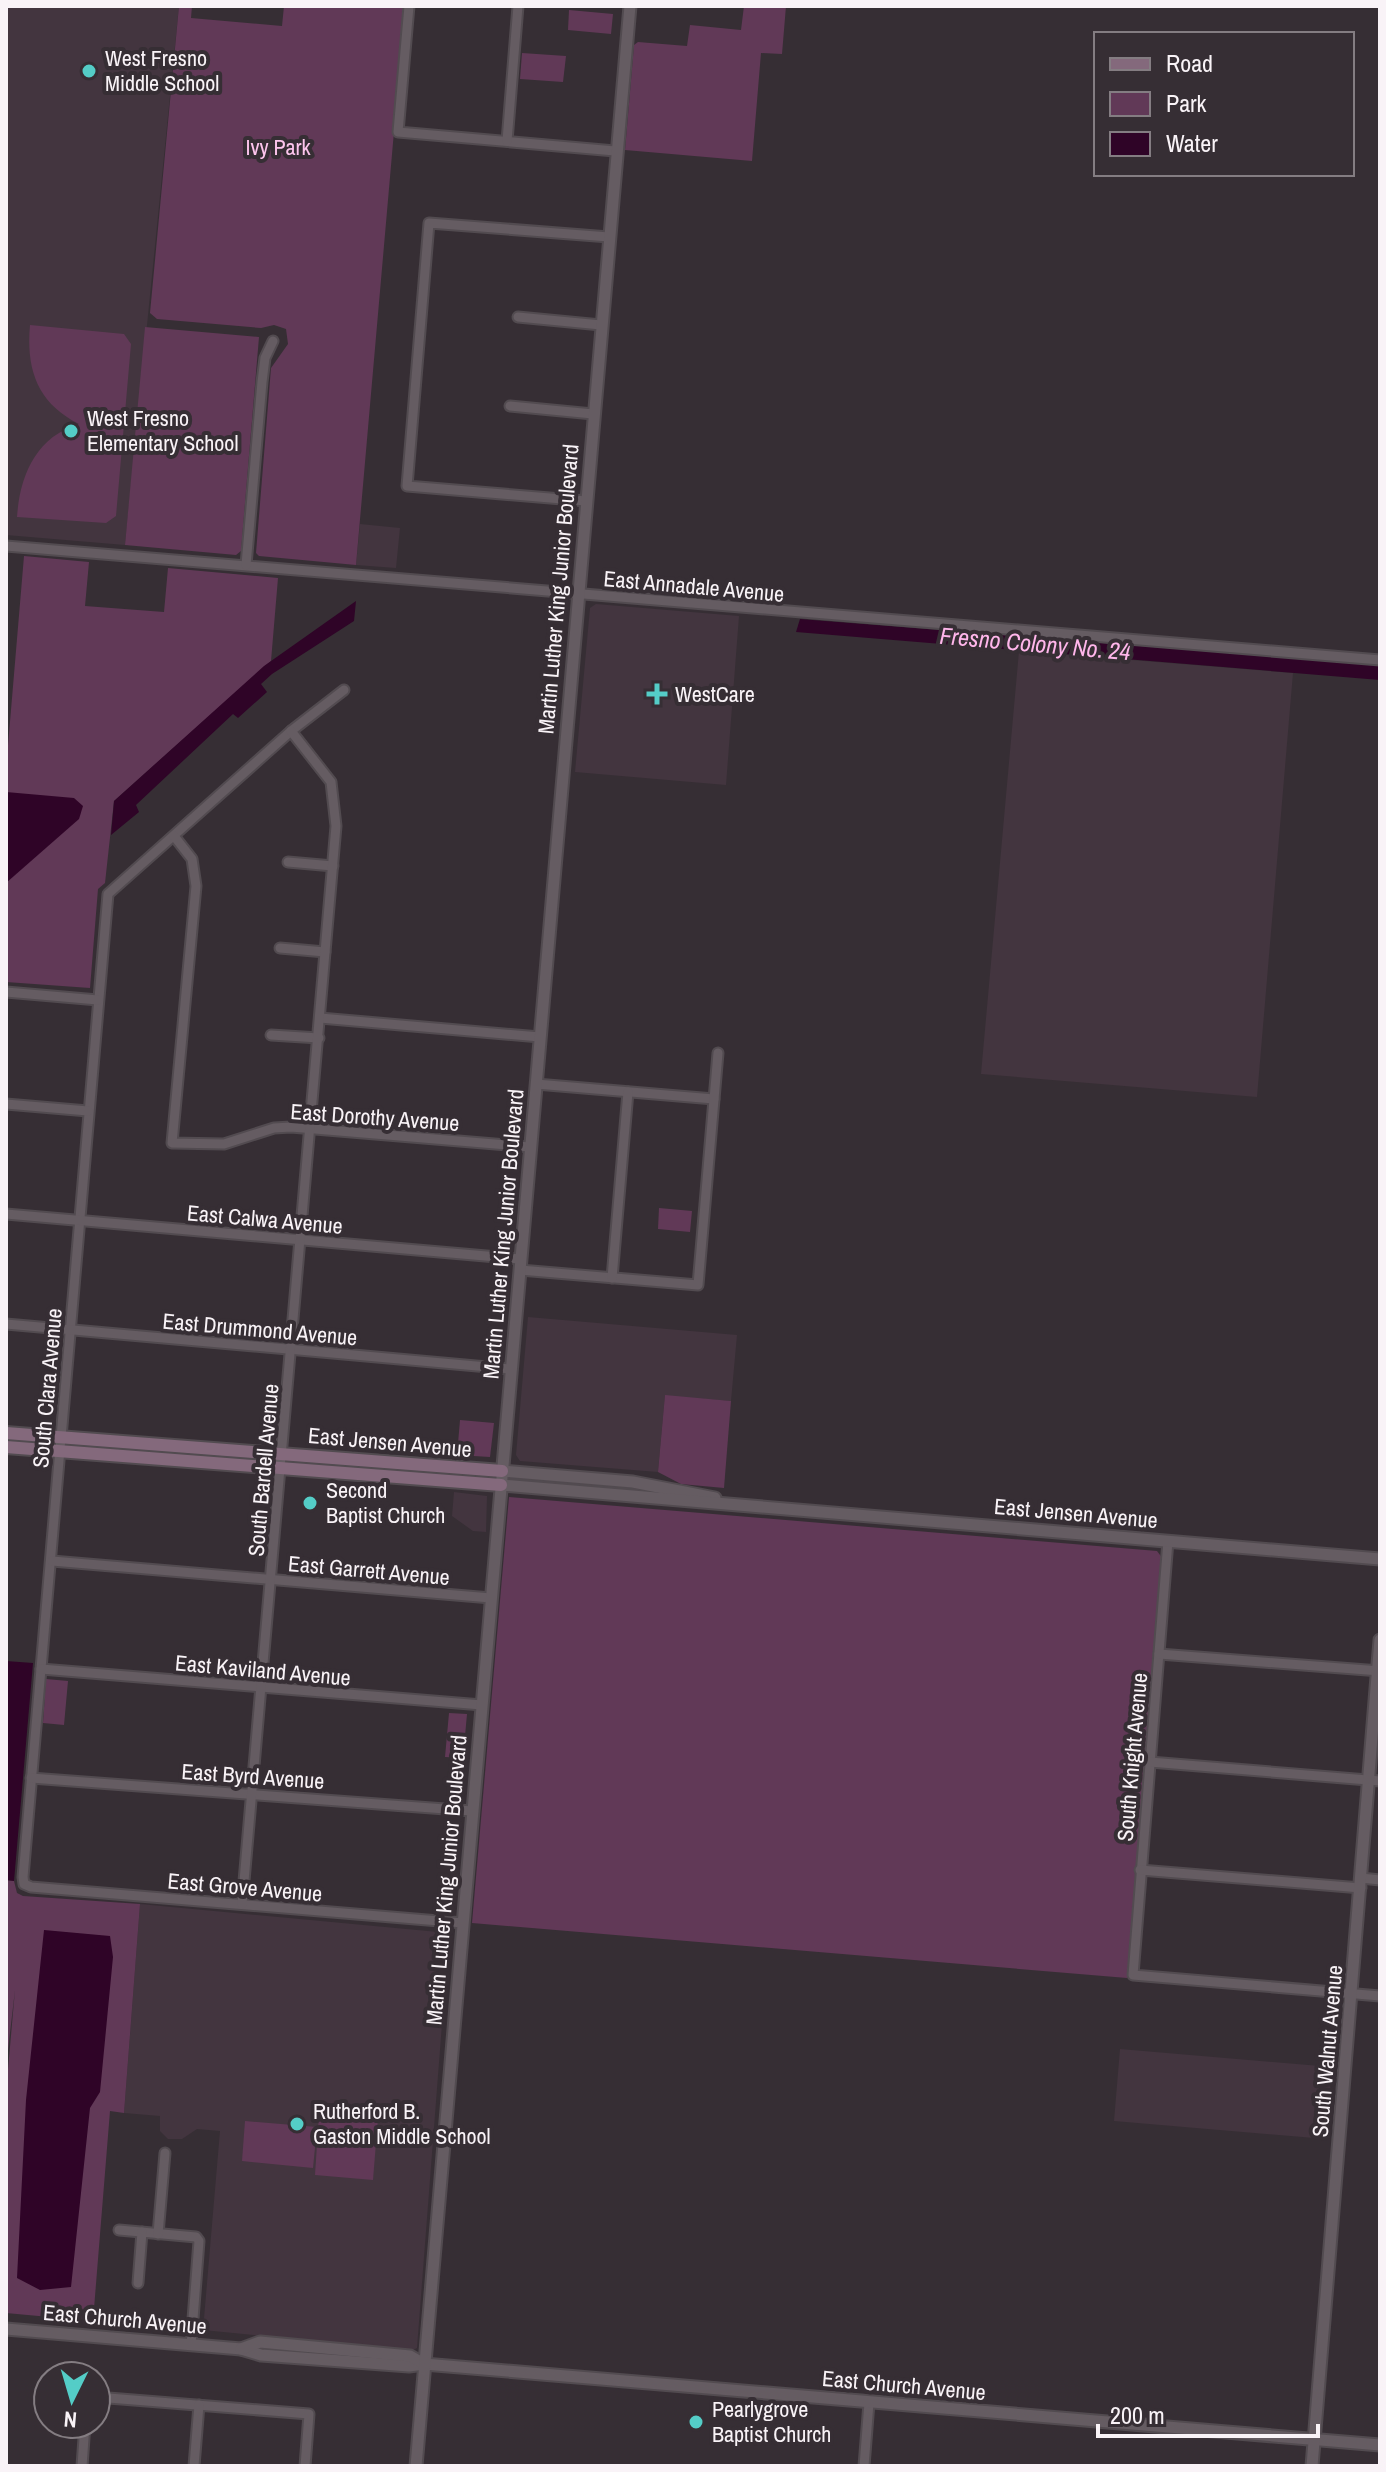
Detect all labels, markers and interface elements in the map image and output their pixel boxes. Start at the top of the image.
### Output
legend [1094,32,1354,176]
place label: West Fresno Middle School [105,43,219,98]
text: Road [1166,47,1213,79]
marker: West Fresno Middle School [80,62,98,80]
text: Park [1166,87,1207,119]
text: Water [1166,127,1218,159]
park label: Ivy Park [245,132,312,162]
place label: West Fresno Elementary School [87,403,238,458]
marker: West Fresno Elementary School [62,422,80,440]
street label: Martin Luther King Junior Boulevard [530,443,586,735]
street label: East Annadale Avenue [602,563,786,609]
water label: Fresno Colony No. 24 [938,619,1132,667]
place label: WestCare [675,679,755,709]
marker: WestCare [646,683,668,705]
street label: Martin Luther King Junior Boulevard [475,1088,531,1380]
street label: East Dorothy Avenue [290,1096,460,1138]
street label: East Calwa Avenue [186,1197,344,1241]
street label: East Drummond Avenue [161,1306,359,1352]
street label: South Clara Avenue [25,1307,69,1469]
street label: South Bardell Avenue [241,1382,285,1558]
street label: East Jensen Avenue [307,1420,473,1464]
place label: Second Baptist Church [326,1475,445,1530]
street label: East Jensen Avenue [993,1491,1159,1535]
marker: Second Baptist Church [301,1494,319,1512]
street label: East Garrett Avenue [287,1548,451,1592]
street label: East Kaviland Avenue [174,1647,352,1693]
street label: South Knight Avenue [1110,1671,1154,1843]
street label: Martin Luther King Junior Boulevard [418,1734,474,2026]
street label: East Byrd Avenue [181,1756,325,1796]
street label: East Grove Avenue [166,1865,324,1909]
street label: South Walnut Avenue [1305,1964,1349,2138]
place label: Rutherford B. Gaston Middle School [313,2096,491,2151]
marker: Rutherford B. Gaston Middle School [288,2115,306,2133]
street label: East Church Avenue [42,2297,208,2341]
north arrow [32,2360,112,2440]
street label: East Church Avenue [821,2363,987,2407]
scale bar [1098,2388,1318,2438]
place label: Pearlygrove Baptist Church [712,2394,831,2449]
text: 200 m [1110,2399,1165,2431]
text: N [62,2404,78,2435]
marker: Pearlygrove Baptist Church [687,2413,705,2431]

